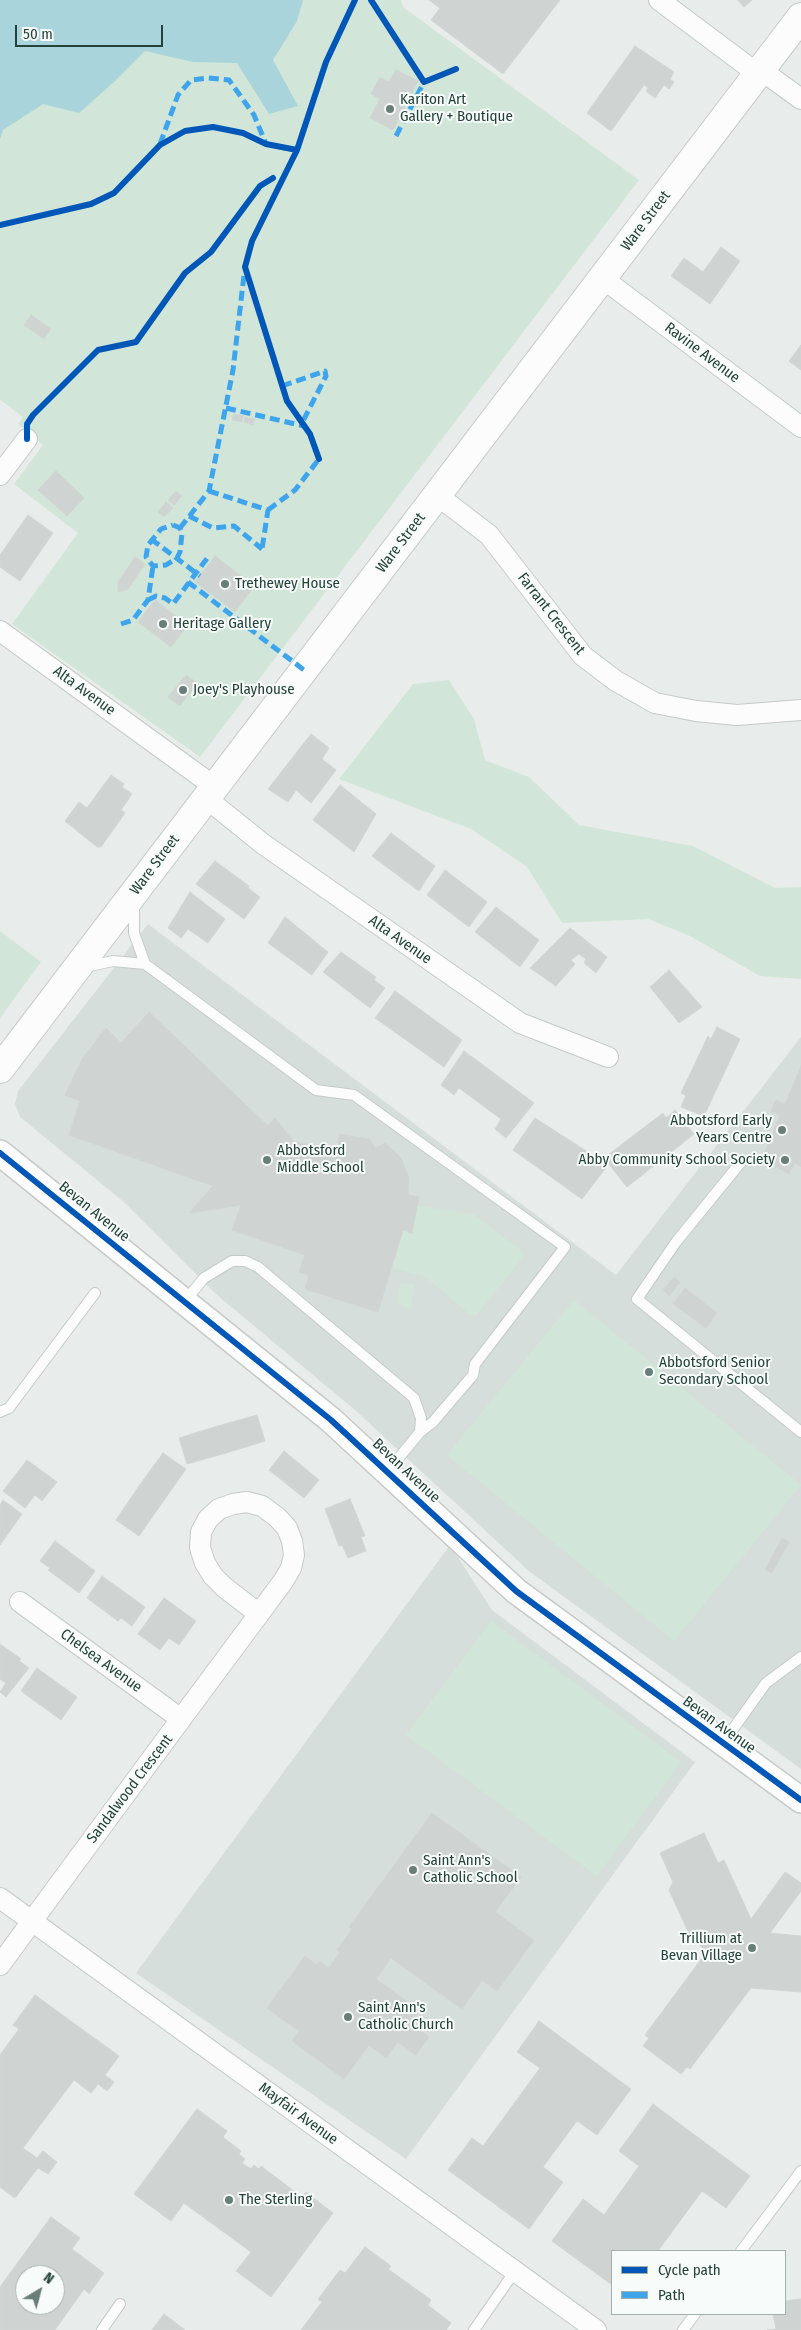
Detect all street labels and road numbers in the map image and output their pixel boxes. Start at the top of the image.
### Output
street label: Ware Street [618,187,674,255]
street label: Ravine Avenue [661,319,743,387]
street label: Ware Street [373,509,429,577]
street label: Farrant Crescent [513,569,589,659]
street label: Alta Avenue [49,662,119,720]
street label: Ware Street [127,831,183,899]
street label: Alta Avenue [365,912,435,968]
street label: Bevan Avenue [55,1178,133,1246]
street label: Bevan Avenue [368,1435,444,1507]
street label: Chelsea Avenue [57,1625,145,1697]
street label: Bevan Avenue [679,1692,759,1758]
street label: Sandalwood Crescent [83,1731,177,1847]
street label: Mayfair Avenue [255,2079,341,2149]

